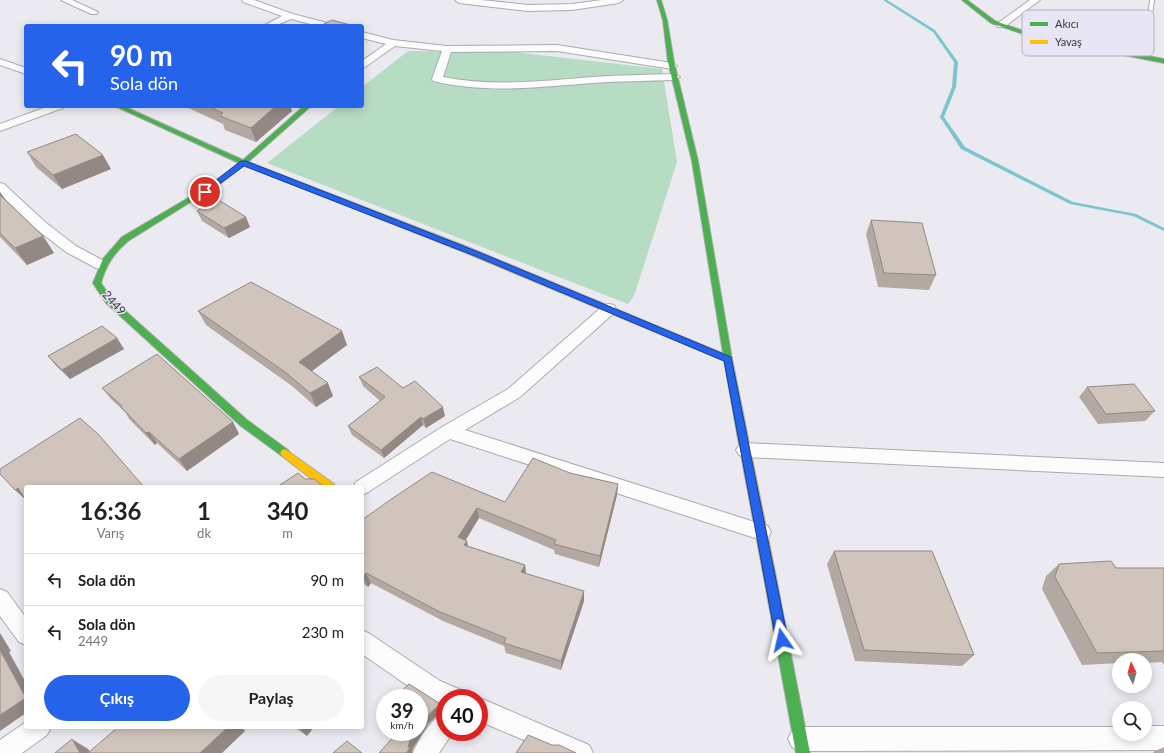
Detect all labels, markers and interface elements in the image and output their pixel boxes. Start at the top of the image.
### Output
legend [1022,10,1154,56]
text: Akıcı [1055,17,1079,30]
text: Yavaş [1055,35,1082,48]
text: 90 m [110,38,173,72]
icon: left [44,40,96,92]
text: Sola dön [110,72,178,94]
pin [188,175,222,209]
icon: arrive [194,181,216,203]
street label: 2449 [99,287,129,318]
text: 16:36 [80,496,141,525]
text: 1 [197,496,211,525]
text: 340 [267,496,308,525]
text: Varış [97,525,124,541]
text: dk [197,525,211,541]
text: m [282,525,293,541]
icon: left [44,569,66,591]
text: Sola dön [78,571,135,589]
text: 90 m [310,571,344,589]
text: Sola dön [78,615,135,633]
position arrow [761,619,803,661]
icon: left [44,621,66,643]
text: 230 m [302,623,344,641]
text: 2449 [78,633,108,649]
north arrow [1112,653,1152,693]
map controls [1112,653,1152,741]
button: Çıkış [44,675,190,721]
button: Paylaş [198,675,344,721]
speed limit sign: 40 [436,689,488,741]
text: 39 [390,698,414,722]
button: search [1112,701,1152,741]
text: km/h [390,719,414,731]

